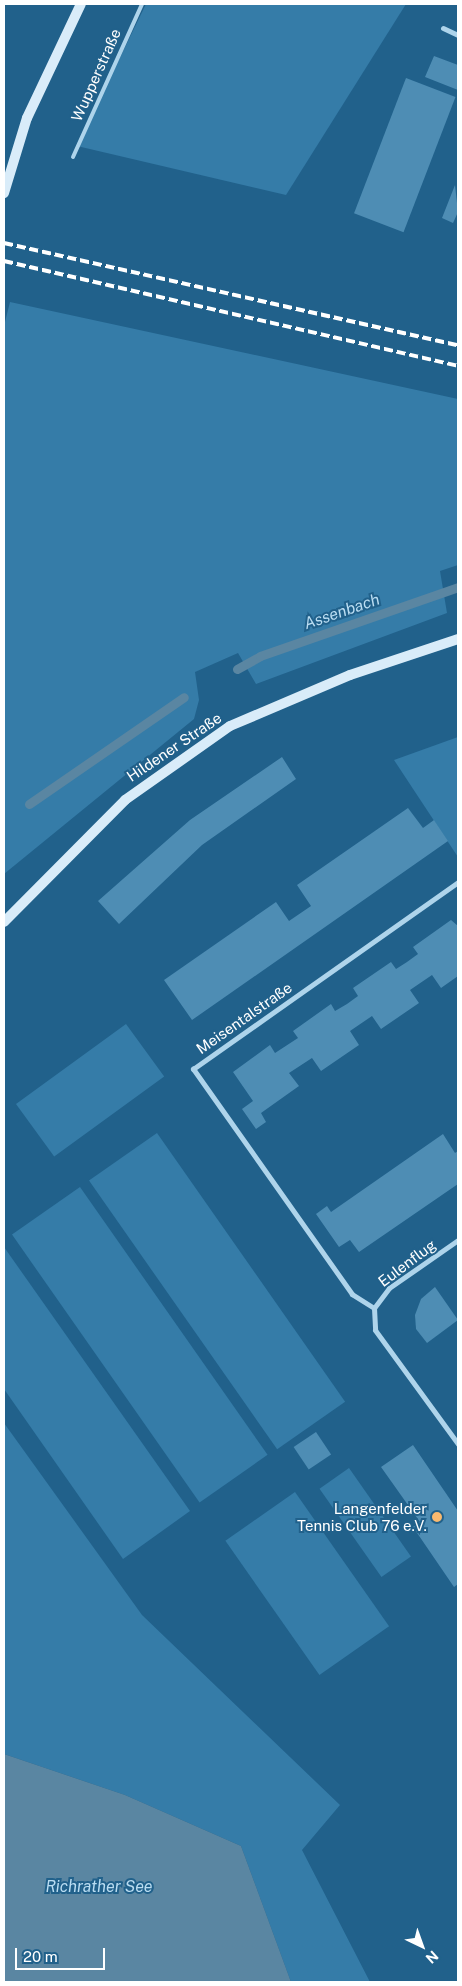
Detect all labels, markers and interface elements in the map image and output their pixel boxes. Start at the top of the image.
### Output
street label: Wupperstraße [67,26,125,124]
water label: Assenbach [302,590,382,634]
street label: Hildener Straße [123,709,225,785]
street label: Meisentalstraße [193,978,295,1058]
street label: Eulenflug [375,1236,439,1290]
place label: Langenfelder Tennis Club 76 e.V. [297,1499,427,1534]
marker: Langenfelder Tennis Club 76 e.V. [431,1511,443,1523]
water label: Richrather See [45,1877,153,1897]
north arrow [397,1921,447,1971]
scale bar [18,1938,108,1970]
text: 20 m [23,1948,58,1965]
text: N [423,1948,441,1967]

